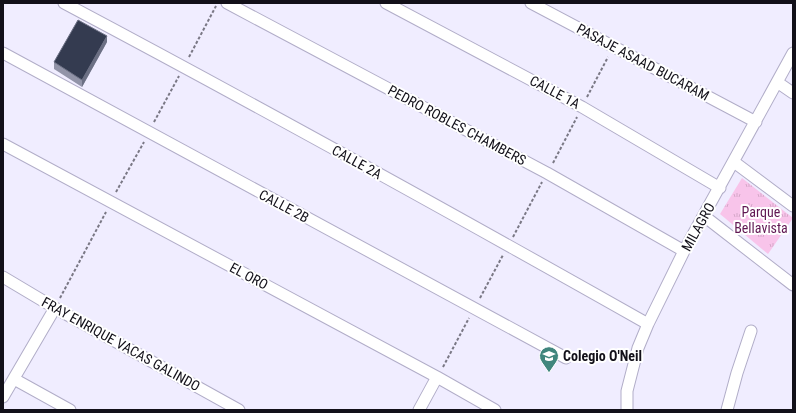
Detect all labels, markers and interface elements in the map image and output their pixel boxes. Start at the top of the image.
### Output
street label: PASAJE ASAAD BUCARAM [574,20,712,104]
street label: CALLE 1A [527,72,583,112]
street label: PEDRO ROBLES CHAMBERS [385,82,529,168]
street label: CALLE 2A [329,142,385,182]
street label: CALLE 2B [256,186,312,226]
street label: MILAGRO [678,200,718,254]
park label: Parque Bellavista [734,204,788,236]
street label: EL ORO [227,259,271,293]
street label: FRAY ENRIQUE VACAS GALINDO [39,294,203,394]
school or university icon: Colegio O'Neil [538,345,560,373]
place label: Colegio O'Neil [563,348,642,364]

